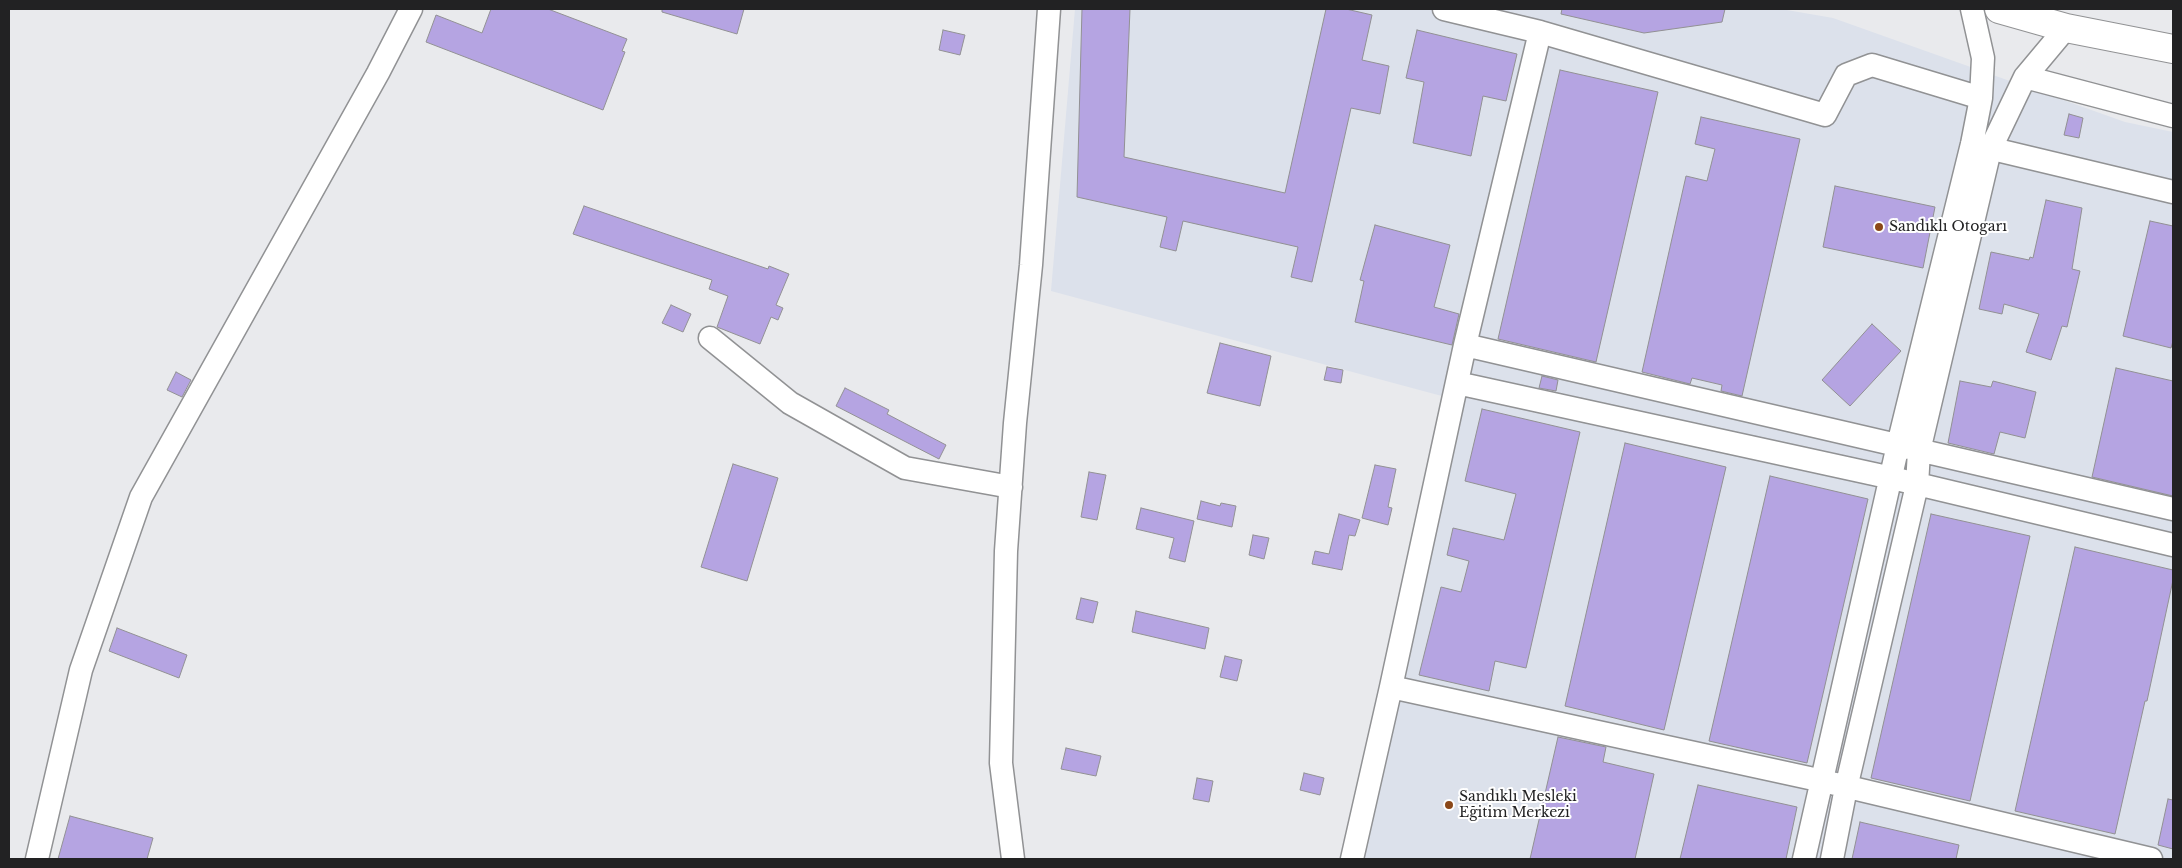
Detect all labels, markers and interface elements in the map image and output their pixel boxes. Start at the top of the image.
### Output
place label: Sandıklı Otogarı [1889,219,2007,235]
marker: Sandıklı Otogarı [1873,221,1885,233]
place label: Sandıklı Mesleki Eğitim Merkezi [1459,789,1577,822]
marker: Sandıklı Mesleki Eğitim Merkezi [1443,799,1455,811]

